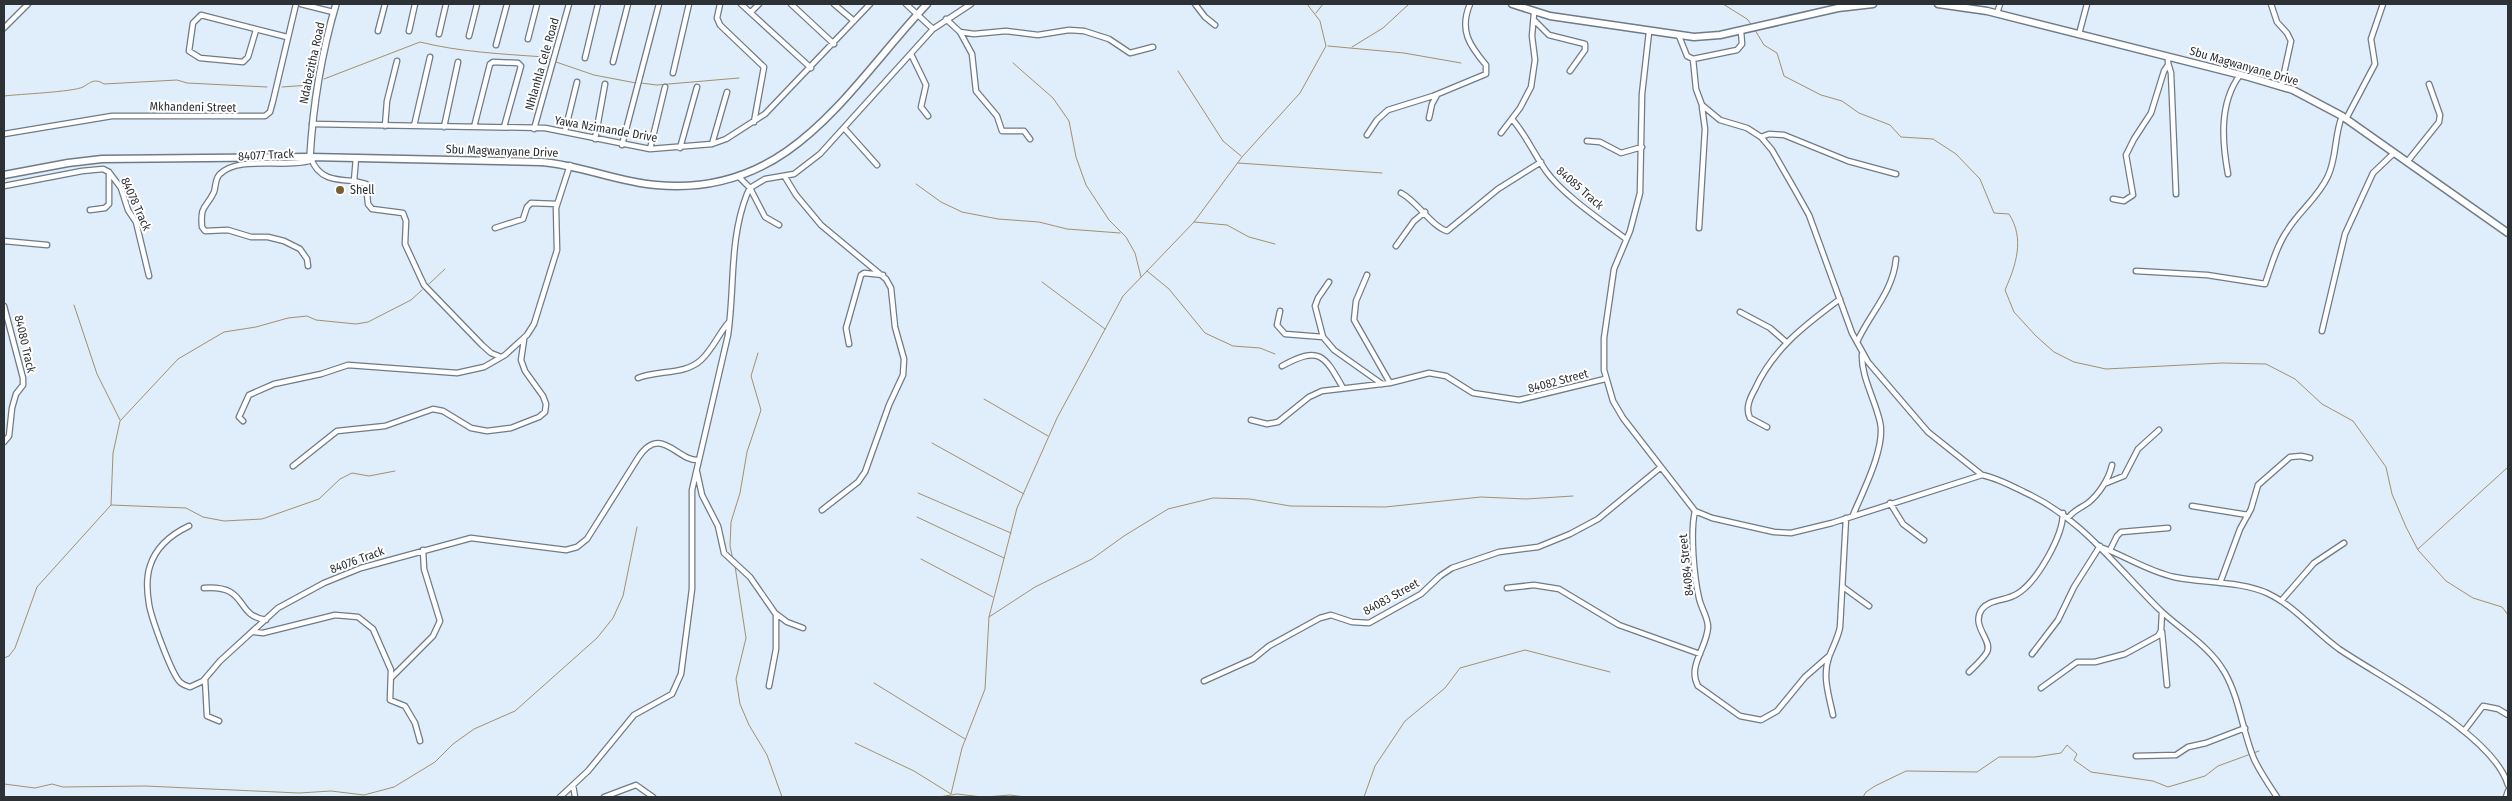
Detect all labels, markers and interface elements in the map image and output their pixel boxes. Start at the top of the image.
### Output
street label: Nhlanhla Cele Road [522,16,562,112]
street label: Ndabezitha Road [296,21,328,105]
street label: Sbu Magwanyane Drive [2188,44,2300,88]
street label: Mkhandeni Street [150,99,237,115]
street label: Yawa Nzimande Drive [553,113,659,145]
street label: Sbu Magwanyane Drive [445,142,559,160]
street label: 84077 Track [238,147,295,163]
street label: 84085 Track [1554,164,1607,213]
street label: 84078 Track [118,175,154,233]
place label: Shell [350,183,375,197]
marker: Shell [334,184,346,196]
street label: 84080 Track [12,314,39,375]
street label: 84082 Street [1526,366,1590,396]
street label: 84084 Street [1676,533,1696,597]
street label: 84076 Track [328,544,386,576]
street label: 84083 Street [1361,576,1421,618]

